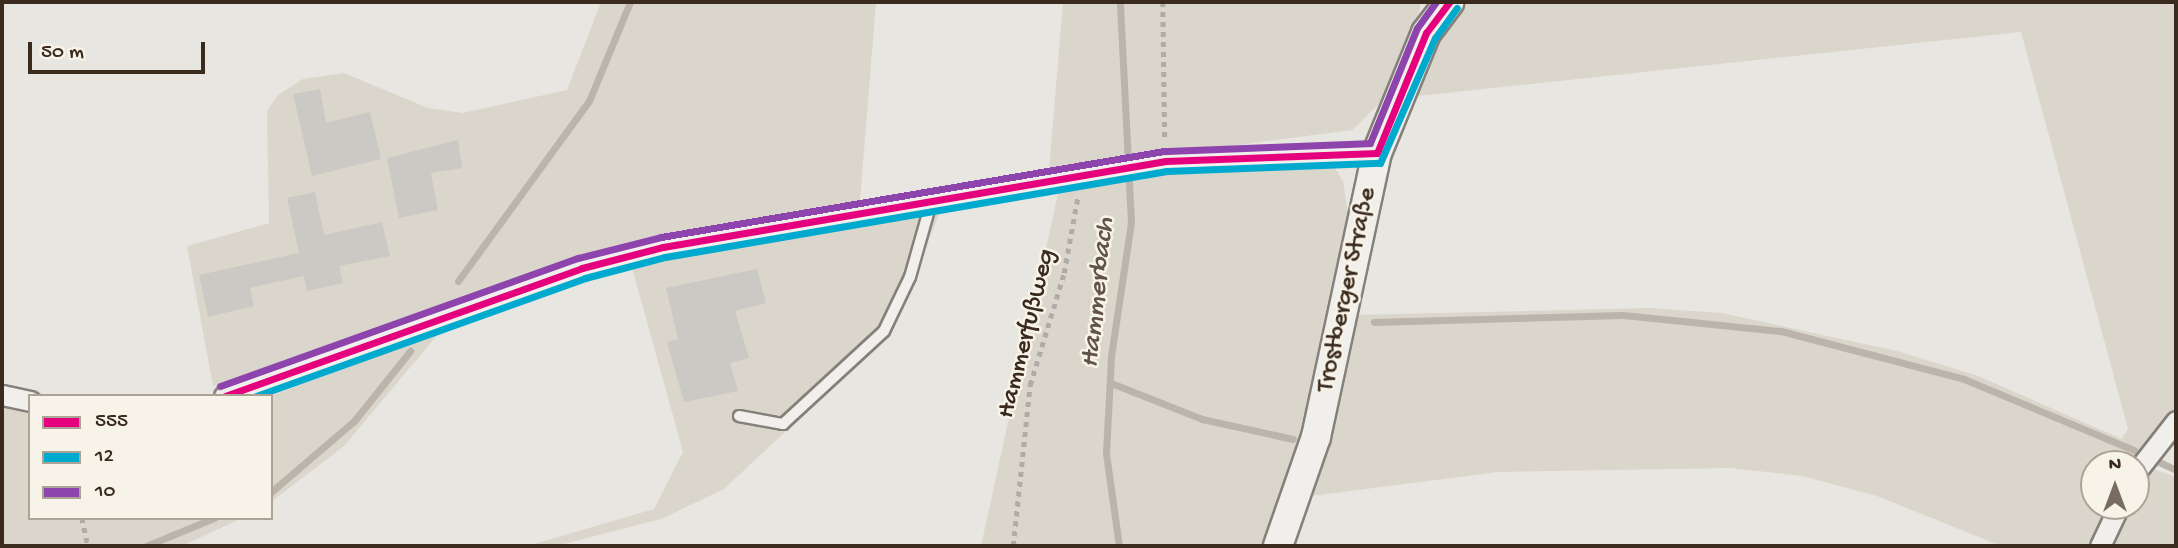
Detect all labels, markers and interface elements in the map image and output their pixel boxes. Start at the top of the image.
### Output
scale bar [32,28,208,72]
text: 50 m [41,41,84,66]
street label: Trostberger Straße [1311,185,1385,395]
water label: Hammerbach [1074,216,1124,370]
street label: Hammerfußweg [992,246,1064,422]
legend [28,394,273,520]
text: 555 [95,410,128,435]
text: 12 [95,445,114,470]
north arrow [2080,450,2150,520]
text: N [2109,454,2121,477]
text: 10 [95,480,115,505]

